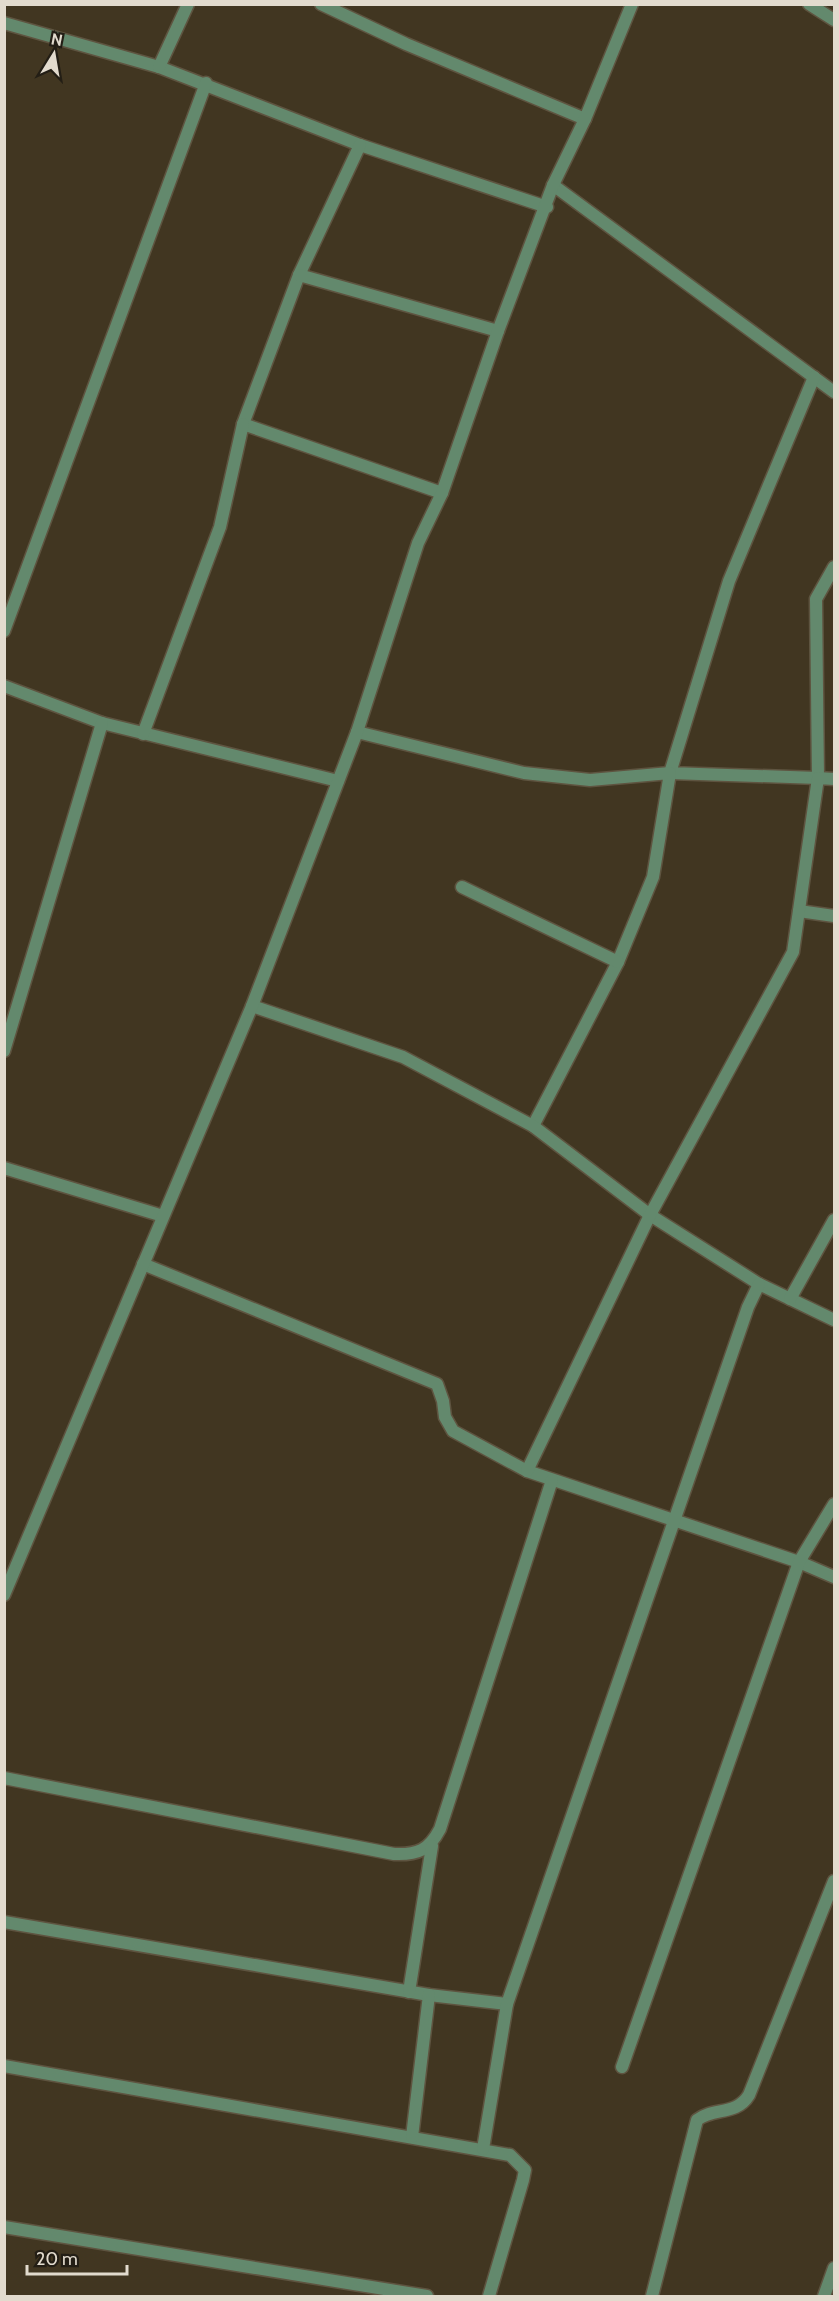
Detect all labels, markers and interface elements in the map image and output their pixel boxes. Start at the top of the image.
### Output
north arrow [24,24,84,84]
text: N [49,29,64,50]
scale bar [27,2238,128,2276]
text: 20 m [36,2248,78,2270]

